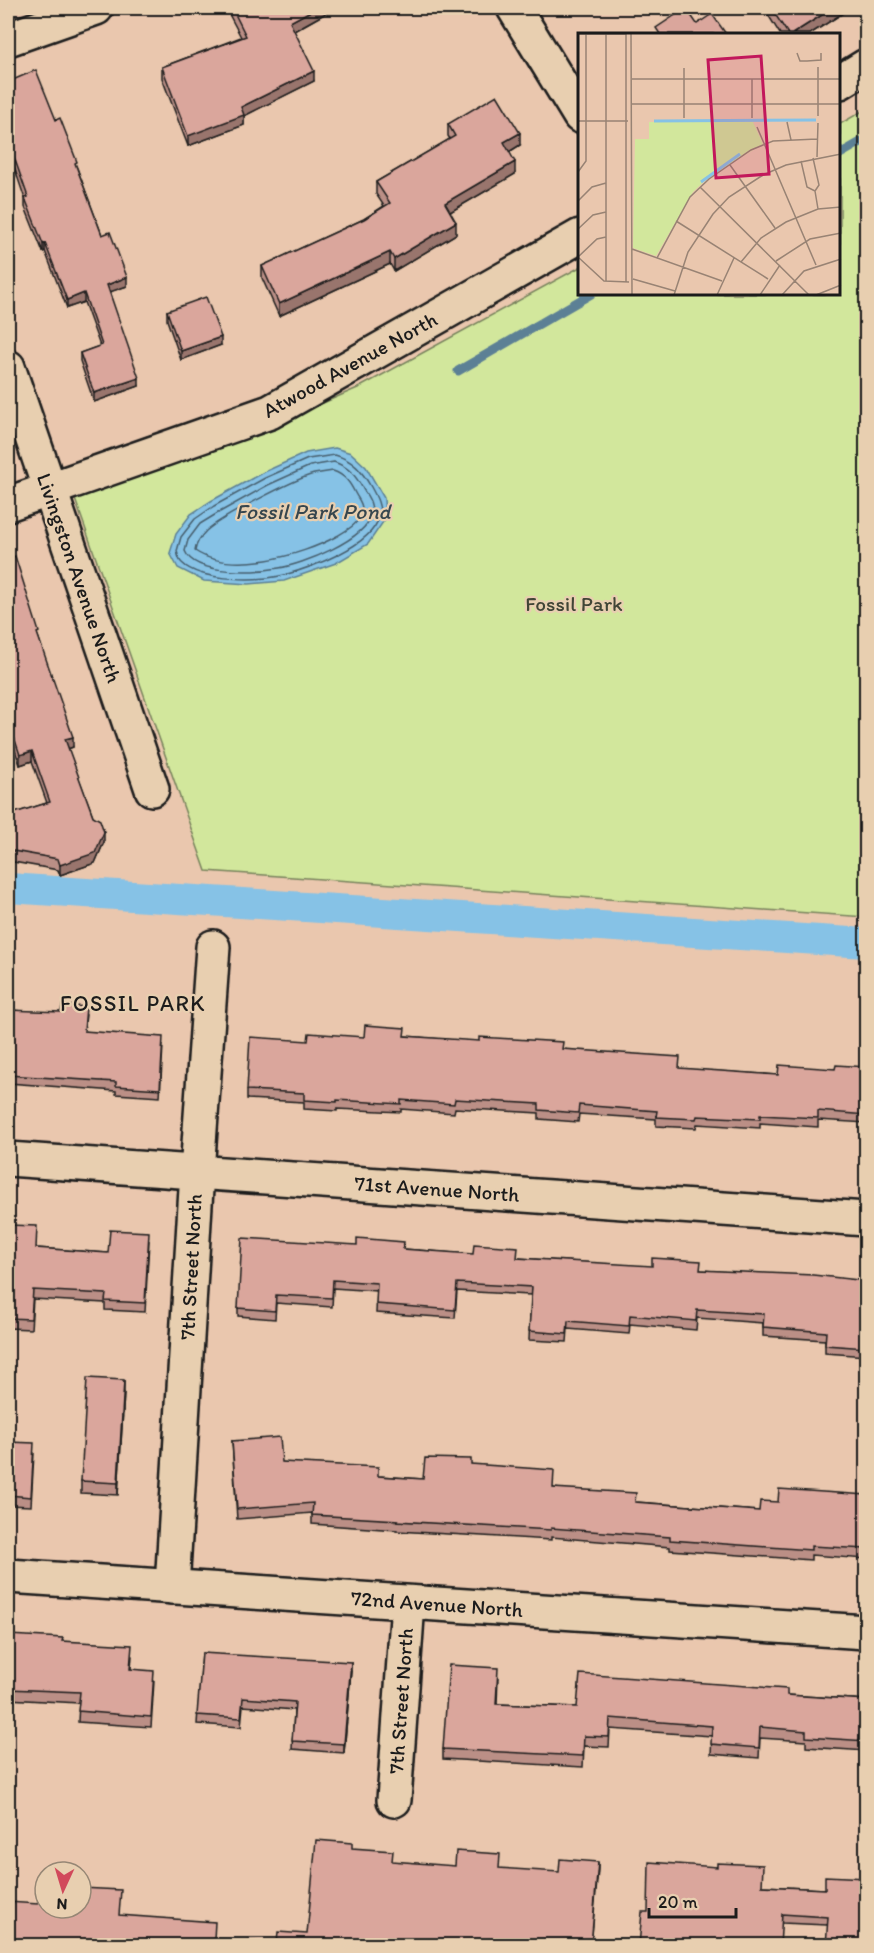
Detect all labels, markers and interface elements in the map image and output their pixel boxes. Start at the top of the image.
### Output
inset map [578,33,841,296]
street label: Atwood Avenue North [258,306,442,423]
street label: Livingston Avenue North [32,470,127,686]
water label: Fossil Park Pond [235,498,393,525]
park label: Fossil Park [525,591,623,616]
district label: FOSSIL PARK [60,990,206,1017]
street label: 71st Avenue North [354,1170,521,1207]
street label: 7th Street North [174,1193,207,1341]
street label: 72nd Avenue North [350,1585,525,1622]
street label: 7th Street North [383,1627,418,1775]
north arrow [33,1860,93,1920]
scale bar [649,1881,736,1919]
text: 20 m [658,1891,698,1913]
text: N [56,1895,68,1914]

